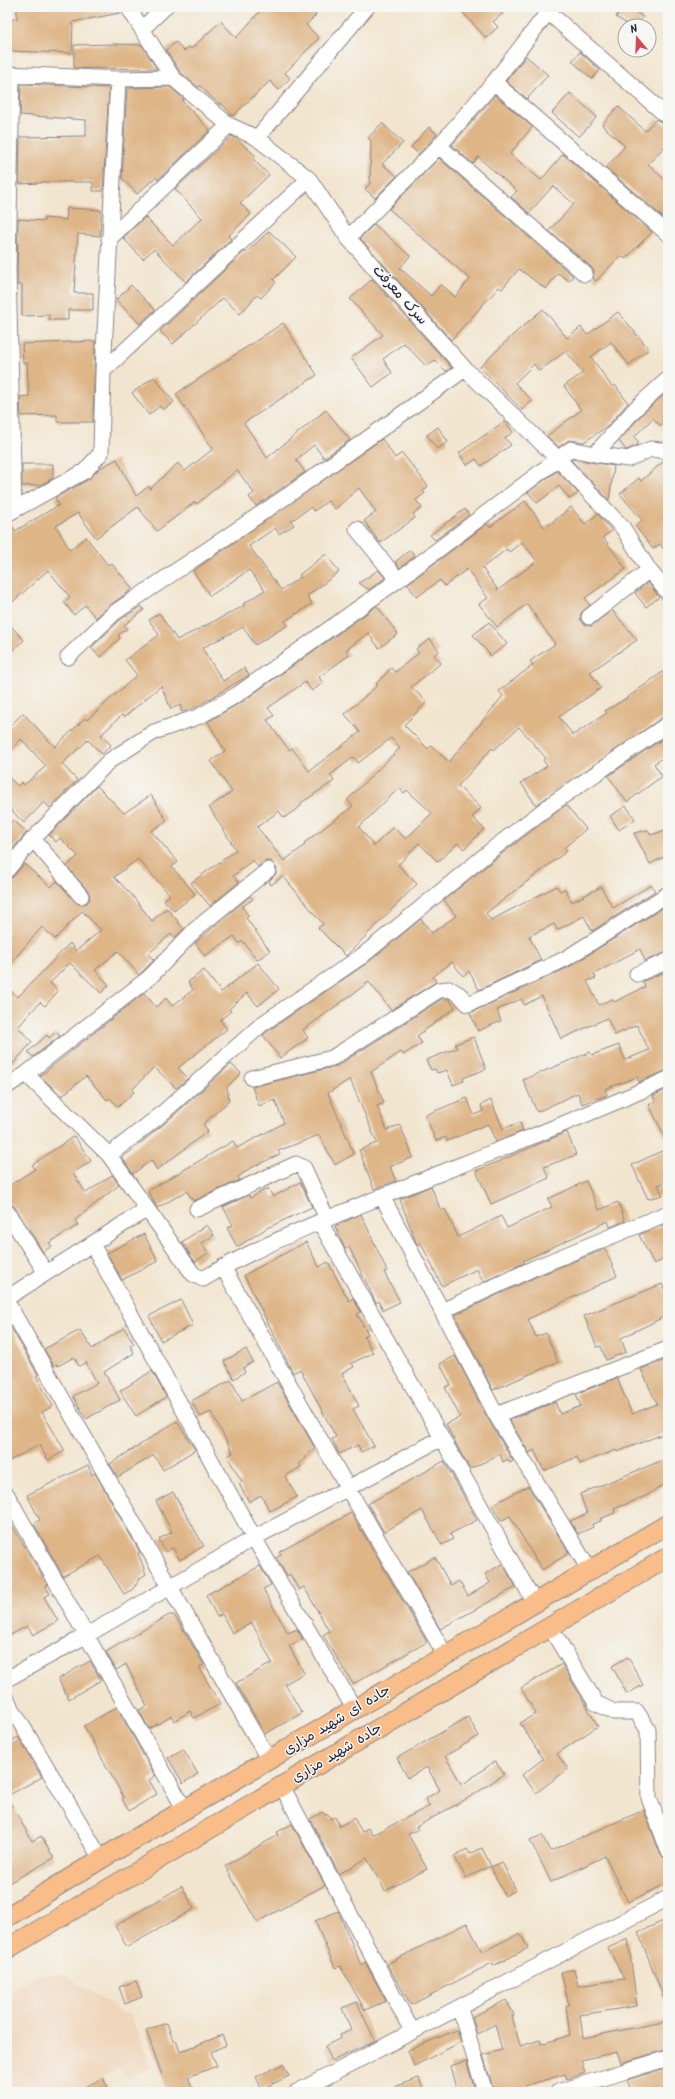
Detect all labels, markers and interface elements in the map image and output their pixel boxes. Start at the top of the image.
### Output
north arrow [617,18,657,58]
text: N [628,20,640,39]
street label: سرک معرفت [367,260,433,330]
street label: جاده ای شهید مزاری [279,1679,395,1761]
street label: جاده شهید مزاری [288,1717,386,1789]

